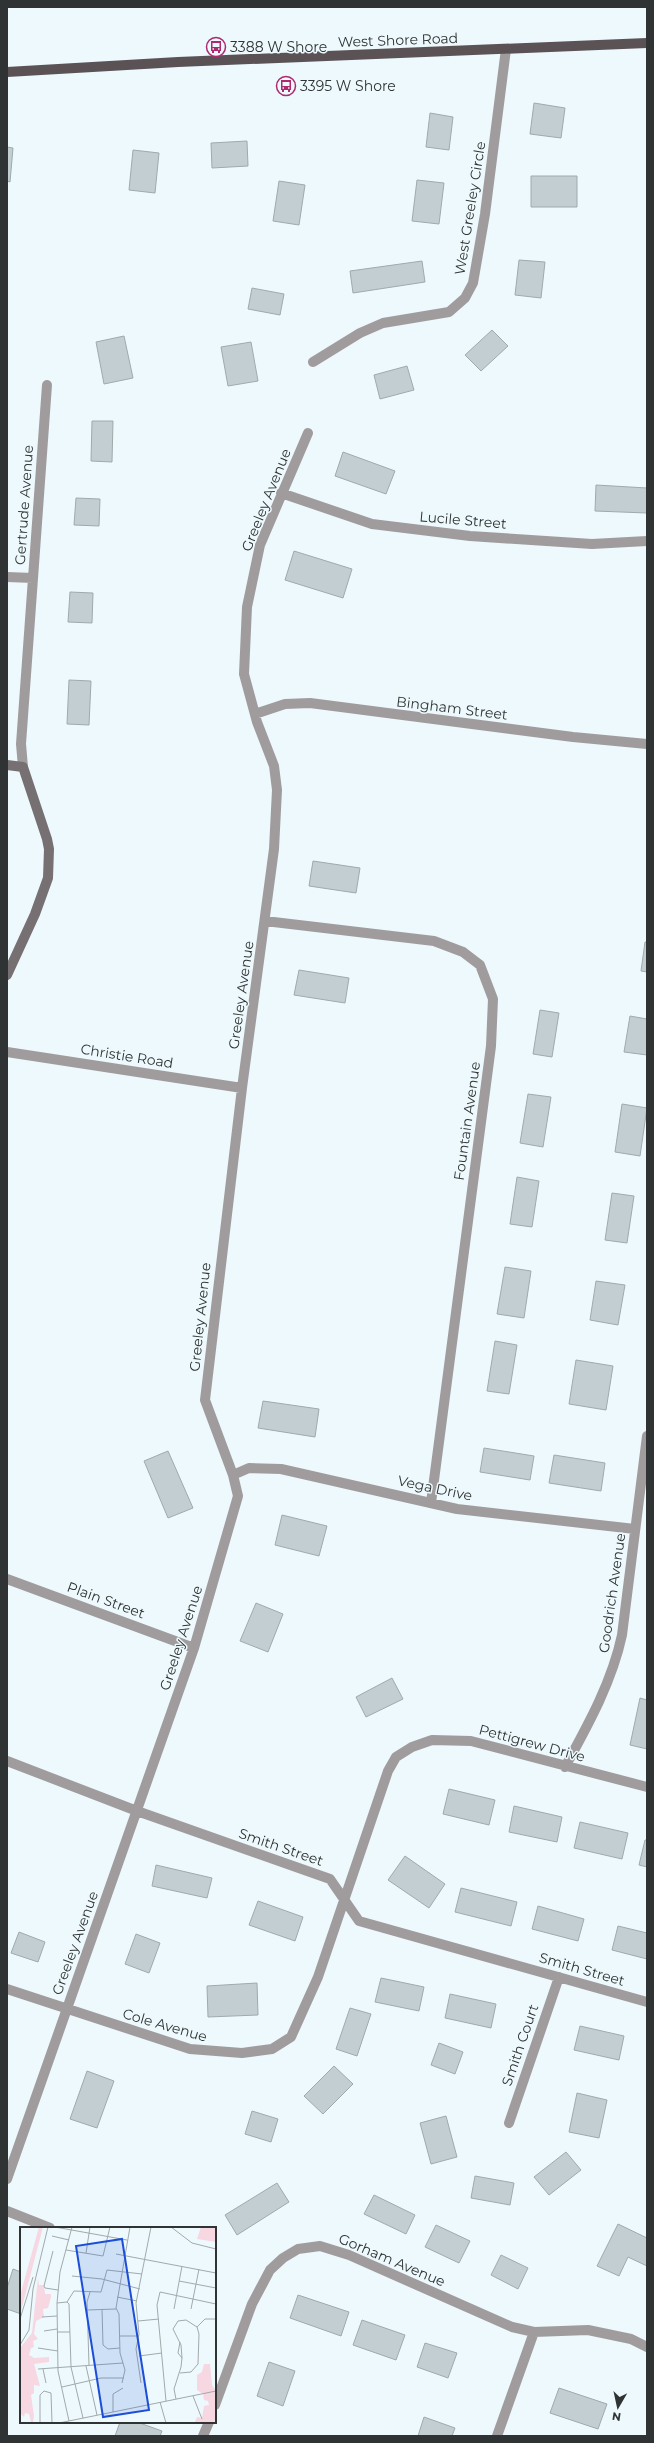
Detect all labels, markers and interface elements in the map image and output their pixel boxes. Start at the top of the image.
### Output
street label: West Shore Road [337,29,459,51]
bus stop icon: 3388 W Shore [205,36,227,58]
place label: 3388 W Shore [230,38,327,56]
bus stop icon: 3395 W Shore [275,75,297,97]
place label: 3395 W Shore [300,77,396,95]
street label: West Greeley Circle [451,140,489,276]
street label: Gertrude Avenue [11,444,37,566]
street label: Greeley Avenue [237,446,295,554]
street label: Lucile Street [419,507,508,533]
street label: Bingham Street [395,692,509,724]
street label: Greeley Avenue [224,940,258,1050]
street label: Christie Road [79,1040,175,1072]
street label: Fountain Avenue [450,1060,484,1182]
street label: Greeley Avenue [185,1262,215,1372]
street label: Vega Drive [396,1471,474,1505]
street label: Goodrich Avenue [595,1532,629,1654]
street label: Plain Street [65,1578,148,1622]
street label: Greeley Avenue [156,1583,206,1693]
street label: Pettigrew Drive [477,1720,587,1766]
street label: Smith Street [236,1824,326,1870]
street label: Greeley Avenue [48,1889,102,1997]
street label: Smith Street [537,1948,627,1990]
street label: Smith Court [498,2001,542,2088]
street label: Cole Avenue [121,2004,209,2046]
inset map [20,2227,216,2423]
street label: Gorham Avenue [336,2229,448,2291]
north arrow [598,2387,638,2427]
text: N [611,2409,622,2424]

